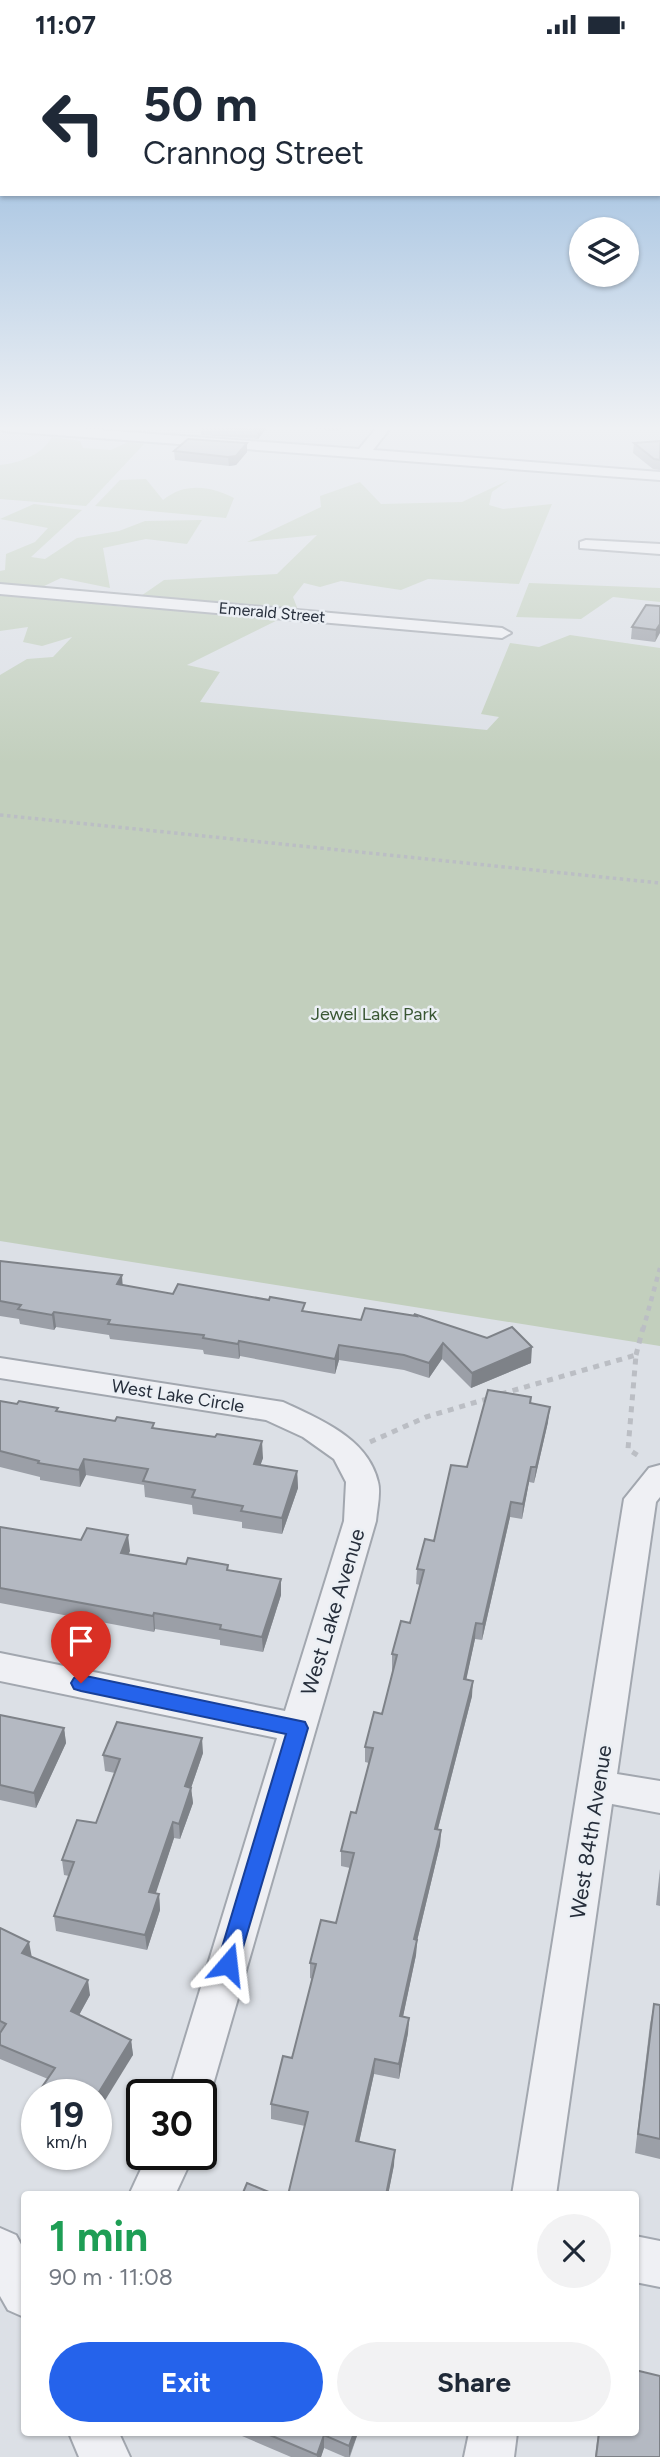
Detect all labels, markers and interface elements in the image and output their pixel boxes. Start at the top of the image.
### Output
text: 11:07 [35,9,96,41]
text: 50 m [143,74,258,133]
icon: left [28,77,119,168]
text: Crannog Street [143,134,364,172]
map controls [569,217,639,287]
button: layers [569,217,639,287]
street label: Emerald Street [218,598,326,627]
park label: Jewel Lake Park [311,1003,438,1025]
street label: West Lake Circle [110,1375,246,1417]
street label: West Lake Avenue [295,1526,370,1698]
pin [51,1611,111,1683]
icon: arrive [62,1622,100,1660]
street label: West 84th Avenue [564,1743,617,1921]
position arrow [191,1927,265,2001]
speed limit sign: 30 [126,2079,217,2170]
text: 19 [49,2094,84,2136]
text: km/h [46,2131,87,2153]
text: 1 min [49,2211,148,2262]
button: close [537,2214,611,2288]
text: 90 m · 11:08 [49,2263,173,2291]
button: Exit [49,2342,323,2422]
button: Share [337,2342,611,2422]

